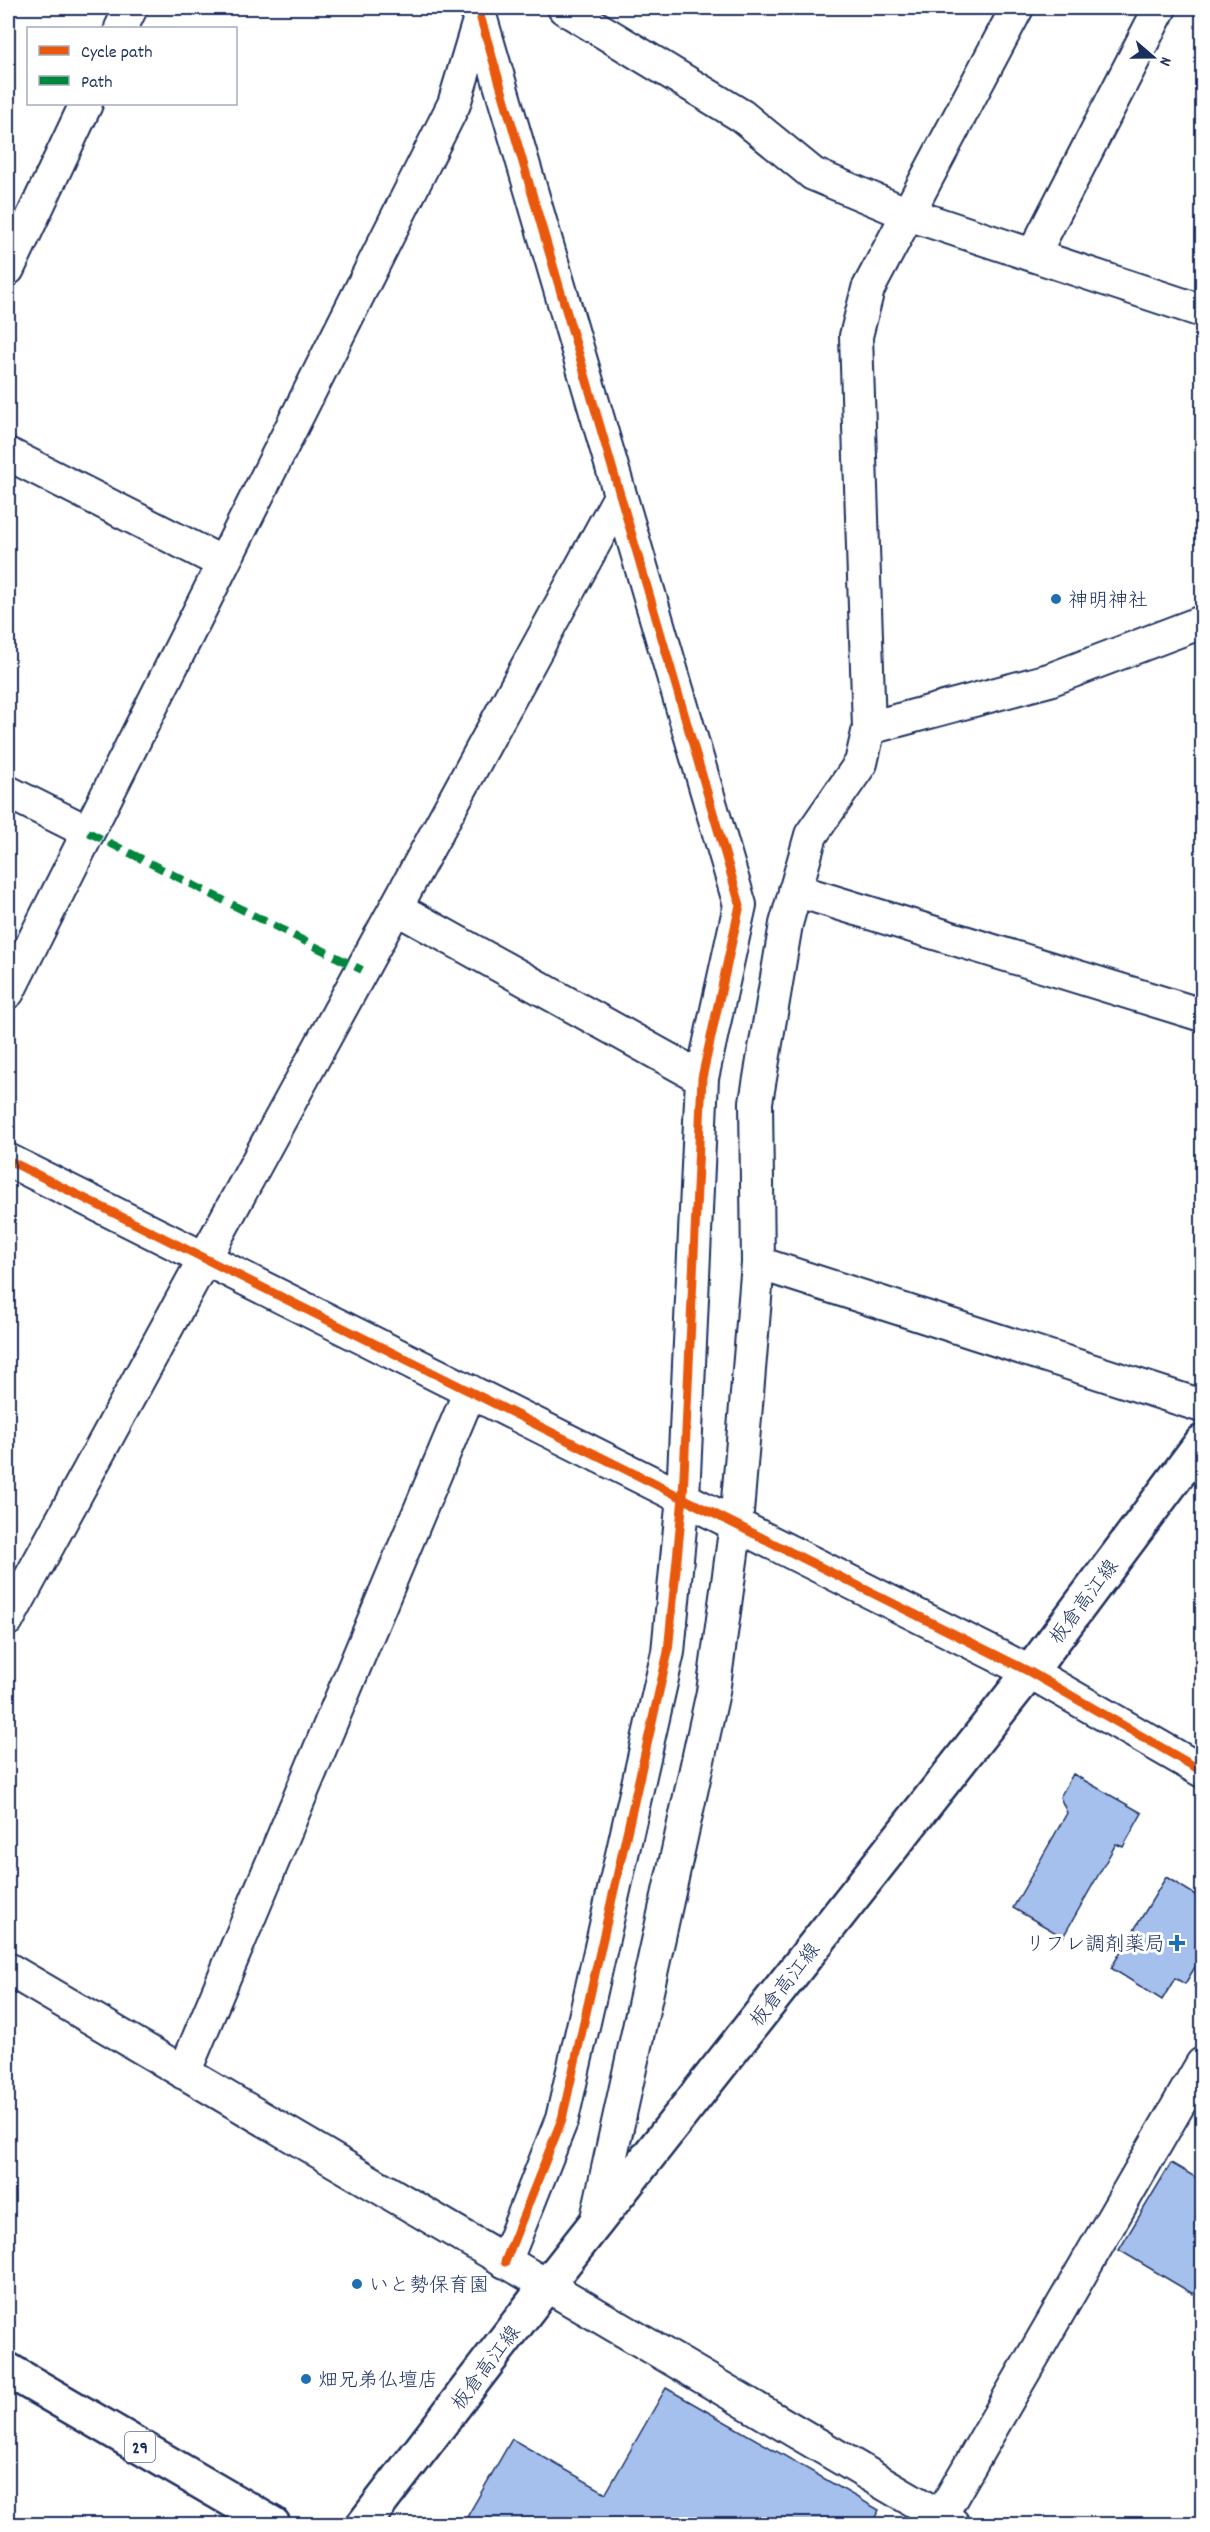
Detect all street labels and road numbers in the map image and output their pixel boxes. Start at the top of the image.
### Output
street label: 板倉高江線 [1044,1554,1127,1651]
street label: 板倉高江線 [745,1938,828,2034]
street label: 板倉高江線 [446,2320,529,2417]
road number: 29 [125,2432,155,2462]

